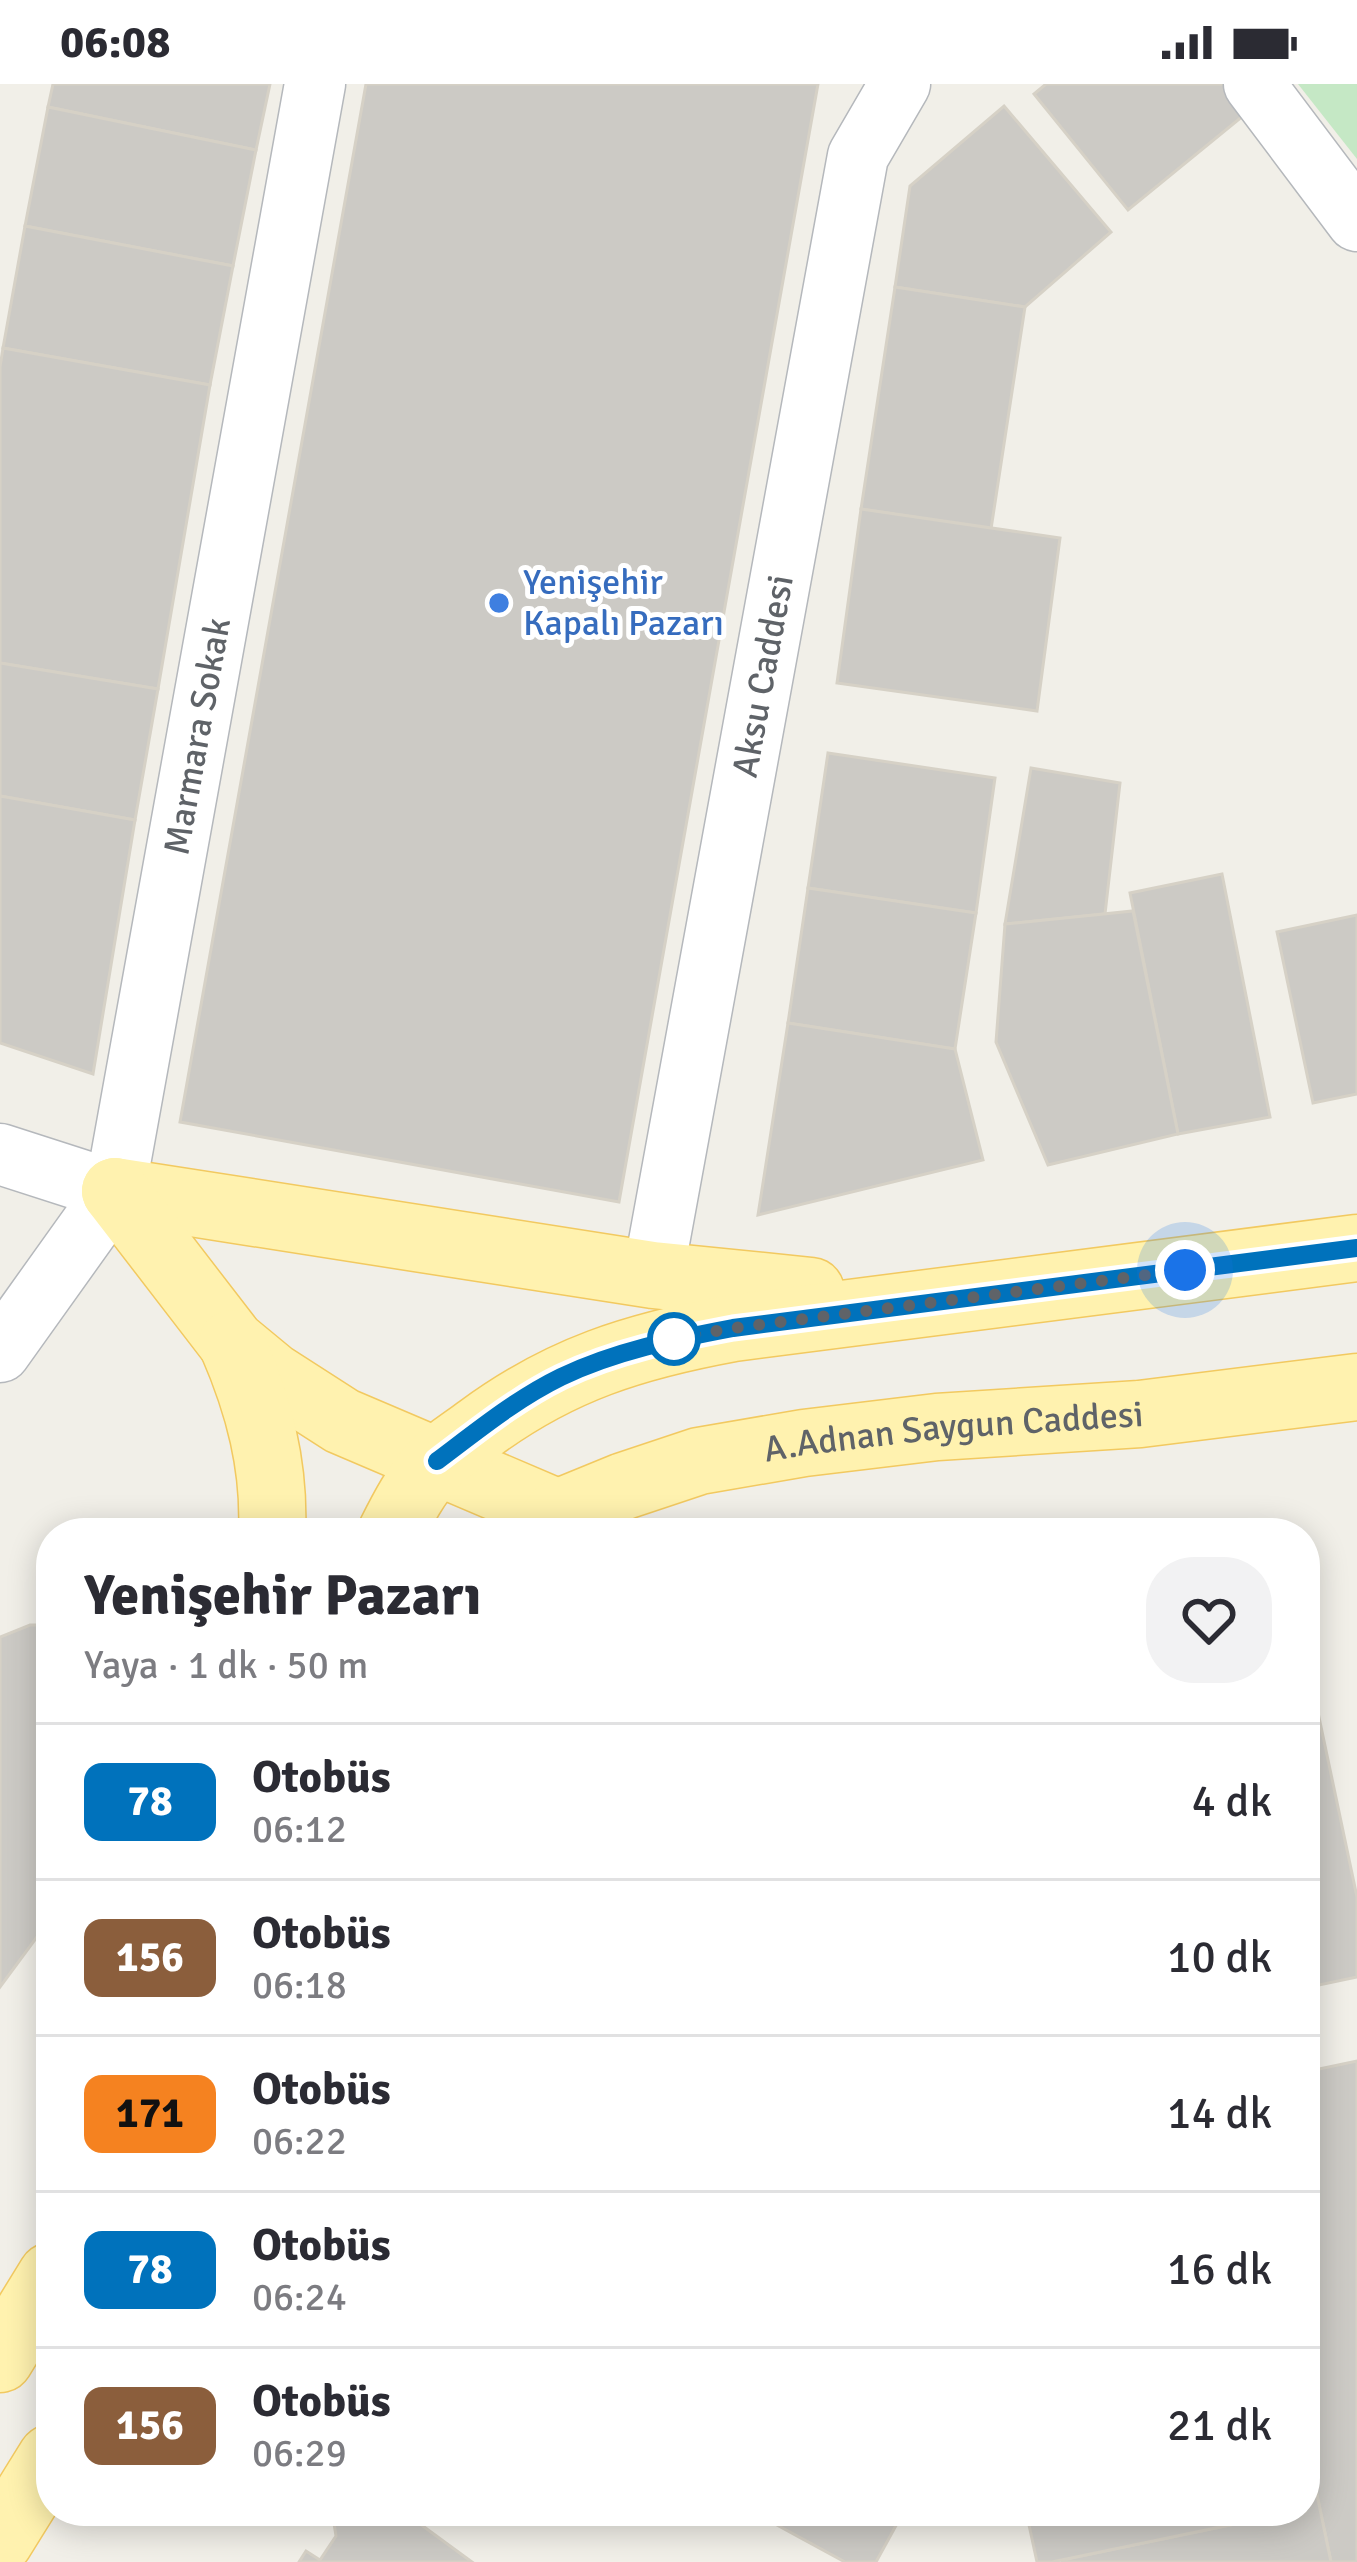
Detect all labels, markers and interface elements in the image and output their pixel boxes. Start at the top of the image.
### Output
text: 06:08 [60,15,170,70]
place label: Yenişehir Kapalı Pazarı [523,560,724,646]
street label: Aksu Caddesi [722,571,803,781]
marker: Yenişehir Kapalı Pazarı [486,590,512,616]
street label: Marmara Sokak [154,614,241,858]
your location [1155,1240,1215,1300]
unlabelled marker [649,1314,699,1364]
street label: A.Adnan Saygun Caddesi [760,1391,1145,1472]
button: heart [1146,1557,1272,1683]
text: Yenişehir Pazarı [84,1560,481,1631]
text: Yaya · 1 dk · 50 m [84,1641,368,1689]
text: Otobüs [252,1750,391,1805]
text: 4 dk [1191,1774,1272,1829]
text: 78 [127,1776,173,1827]
text: 06:12 [252,1805,347,1853]
text: Otobüs [252,1906,391,1961]
text: 10 dk [1167,1930,1272,1985]
text: 156 [116,1932,184,1983]
text: 06:18 [252,1961,347,2009]
text: Otobüs [252,2062,391,2117]
text: 14 dk [1167,2086,1272,2141]
text: 171 [116,2088,184,2139]
text: 06:22 [252,2117,347,2165]
text: Otobüs [252,2218,391,2273]
text: 16 dk [1167,2242,1272,2297]
text: 78 [127,2244,173,2295]
text: 06:24 [252,2273,347,2321]
text: Otobüs [252,2374,391,2429]
text: 21 dk [1167,2398,1272,2453]
text: 156 [116,2400,184,2451]
text: 06:29 [252,2429,347,2477]

